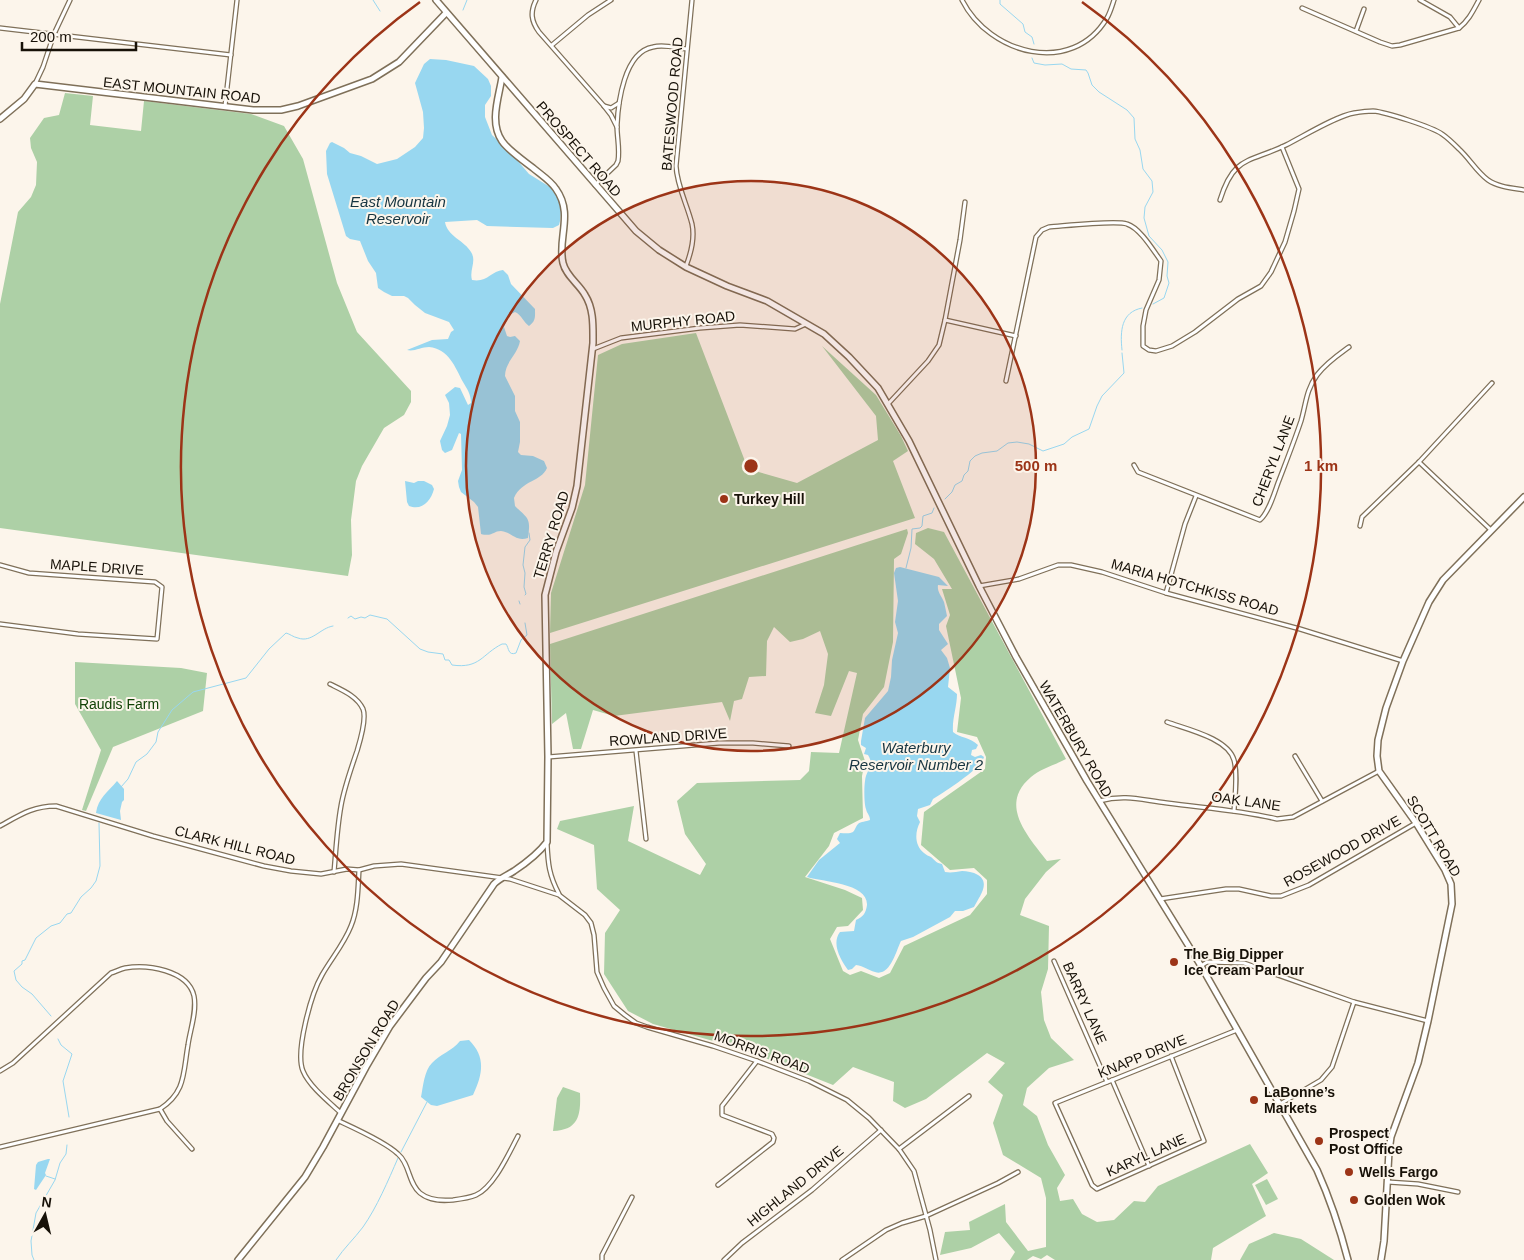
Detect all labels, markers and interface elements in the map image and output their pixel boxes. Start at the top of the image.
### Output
scale bar [22,20,136,52]
text: 200 m [30,28,72,45]
street label: BATESWOOD ROAD [658,36,686,172]
street label: EAST MOUNTAIN ROAD [103,74,261,106]
street label: PROSPECT ROAD [533,98,625,200]
water label: East Mountain Reservoir [350,193,446,227]
street label: MURPHY ROAD [630,308,736,334]
street label: CHERYL LANE [1248,413,1298,509]
centre of rings [742,457,760,475]
text: 500 m [1015,457,1057,474]
text: 1 km [1304,457,1338,474]
street label: TERRY ROAD [530,489,572,581]
place label: Turkey Hill [734,491,805,507]
marker: Turkey Hill [718,493,730,505]
street label: MARIA HOTCHKISS ROAD [1109,555,1281,619]
street label: MAPLE DRIVE [49,556,145,578]
street label: WATERBURY ROAD [1036,678,1116,800]
park label: Raudis Farm [79,696,159,712]
street label: ROWLAND DRIVE [608,725,728,749]
water label: Waterbury Reservoir Number 2 [849,739,984,773]
street label: OAK LANE [1210,788,1282,814]
street label: SCOTT ROAD [1404,793,1464,879]
street label: ROSEWOOD DRIVE [1281,812,1403,890]
street label: CLARK HILL ROAD [173,822,297,868]
place label: The Big Dipper Ice Cream Parlour [1184,946,1304,978]
marker: The Big Dipper Ice Cream Parlour [1168,956,1180,968]
street label: BARRY LANE [1060,959,1110,1047]
street label: BRONSON ROAD [329,997,403,1103]
street label: MORRIS ROAD [712,1027,812,1077]
street label: KNAPP DRIVE [1095,1031,1189,1081]
place label: LaBonne’s Markets [1264,1084,1335,1116]
marker: LaBonne’s Markets [1248,1094,1260,1106]
place label: Prospect Post Office [1329,1125,1403,1157]
street label: KARYL LANE [1104,1130,1188,1180]
marker: Prospect Post Office [1313,1135,1325,1147]
street label: HIGHLAND DRIVE [744,1142,846,1230]
place label: Wells Fargo [1359,1164,1438,1180]
marker: Wells Fargo [1343,1166,1355,1178]
north arrow [20,1190,70,1240]
place label: Golden Wok [1364,1192,1446,1208]
text: N [41,1193,53,1211]
marker: Golden Wok [1348,1194,1360,1206]

